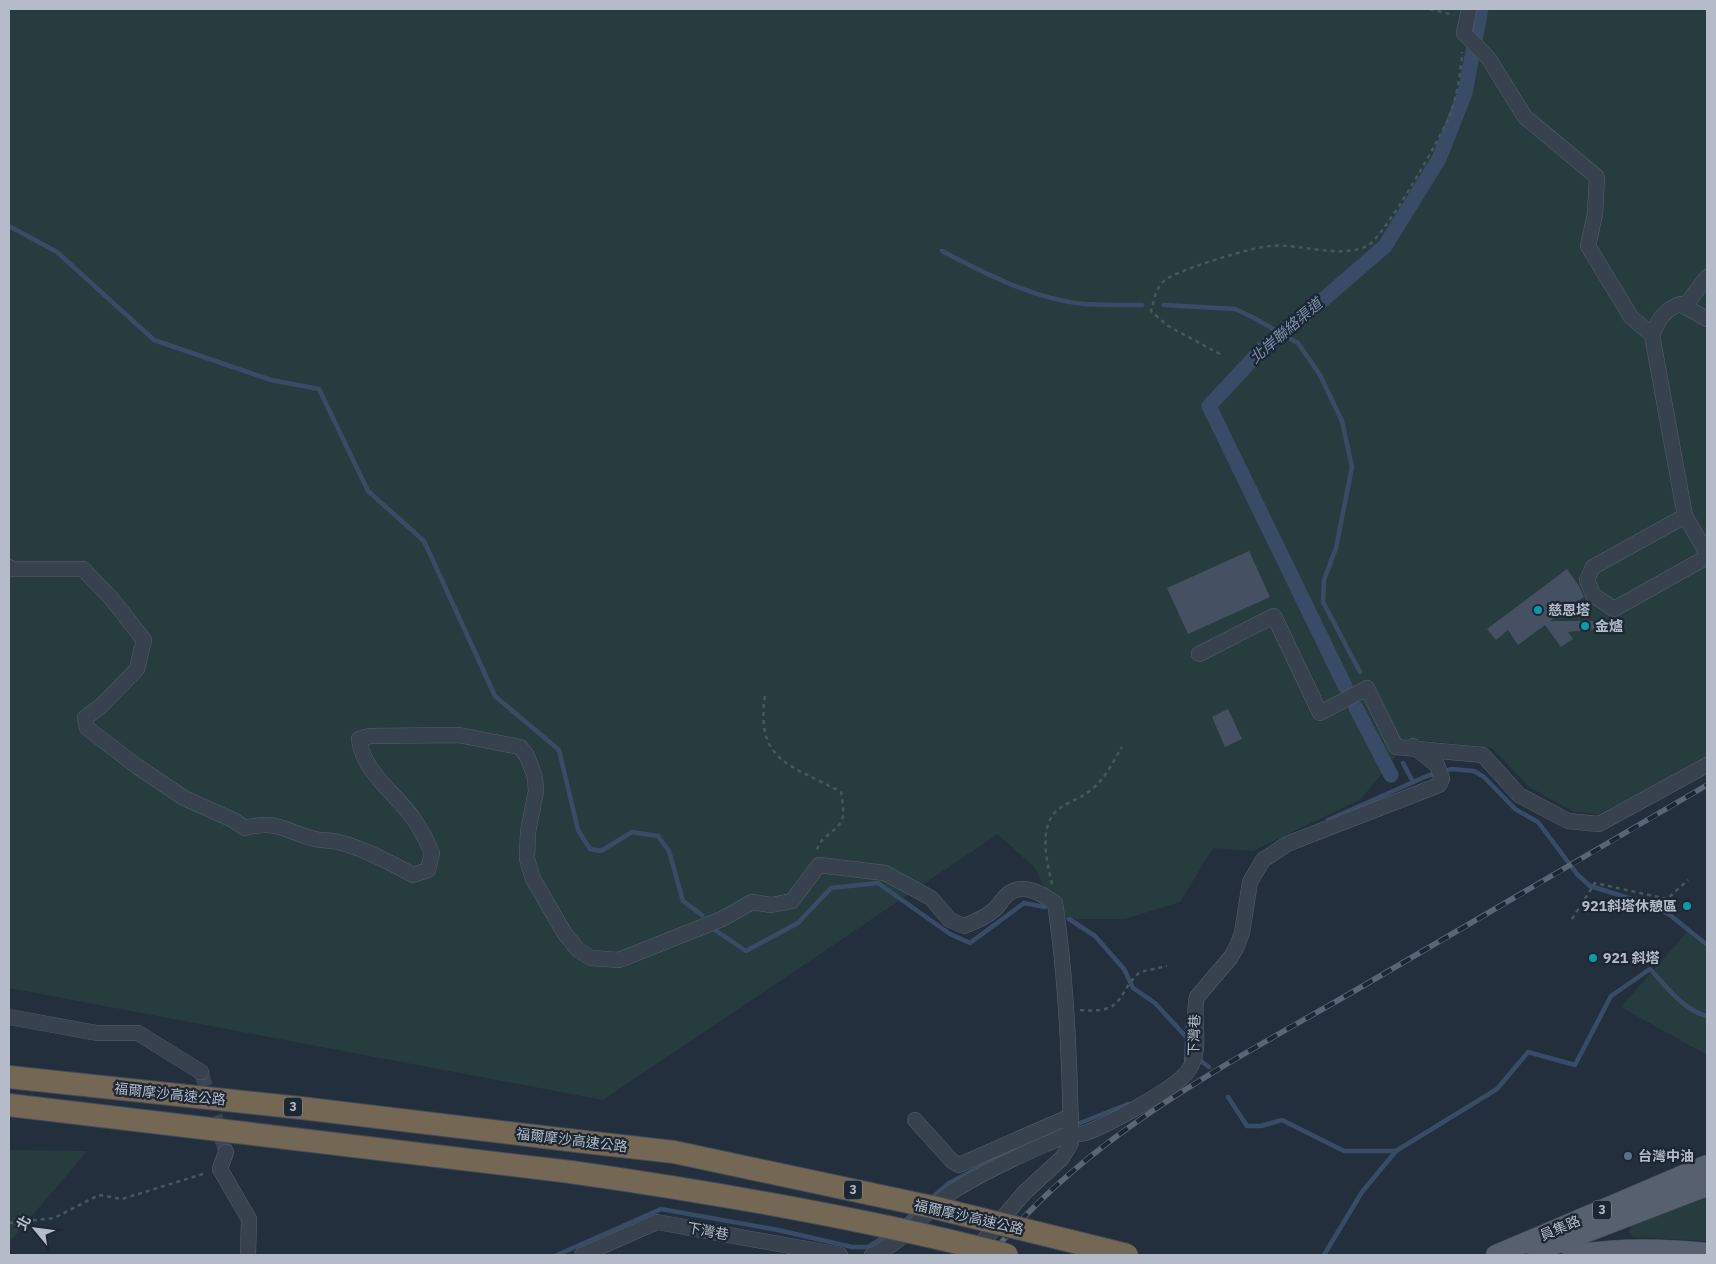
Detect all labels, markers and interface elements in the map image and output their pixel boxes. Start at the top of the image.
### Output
water label: 北岸聯絡渠道 [1245,293,1327,367]
place label: 慈恩塔 [1548,601,1590,619]
marker: 慈恩塔 [1532,604,1544,616]
place label: 金爐 [1595,617,1623,635]
marker: 金爐 [1579,620,1591,632]
place label: 921斜塔休憩區 [1582,897,1677,915]
marker: 921斜塔休憩區 [1681,900,1693,912]
place label: 921 斜塔 [1603,949,1660,967]
marker: 921 斜塔 [1587,952,1599,964]
street label: 下灣巷 [1184,1014,1204,1056]
street label: 福爾摩沙高速公路 [113,1079,227,1109]
road number: 3 [284,1098,302,1116]
street label: 福爾摩沙高速公路 [515,1124,629,1156]
place label: 台灣中油 [1638,1147,1694,1165]
marker: 台灣中油 [1622,1150,1634,1162]
road number: 3 [844,1180,862,1200]
street label: 福爾摩沙高速公路 [912,1196,1026,1238]
road number: 3 [1593,1200,1611,1220]
north arrow [10,1204,60,1254]
text: 北 [12,1212,35,1233]
street label: 員集路 [1537,1212,1583,1244]
street label: 下灣巷 [686,1218,730,1244]

